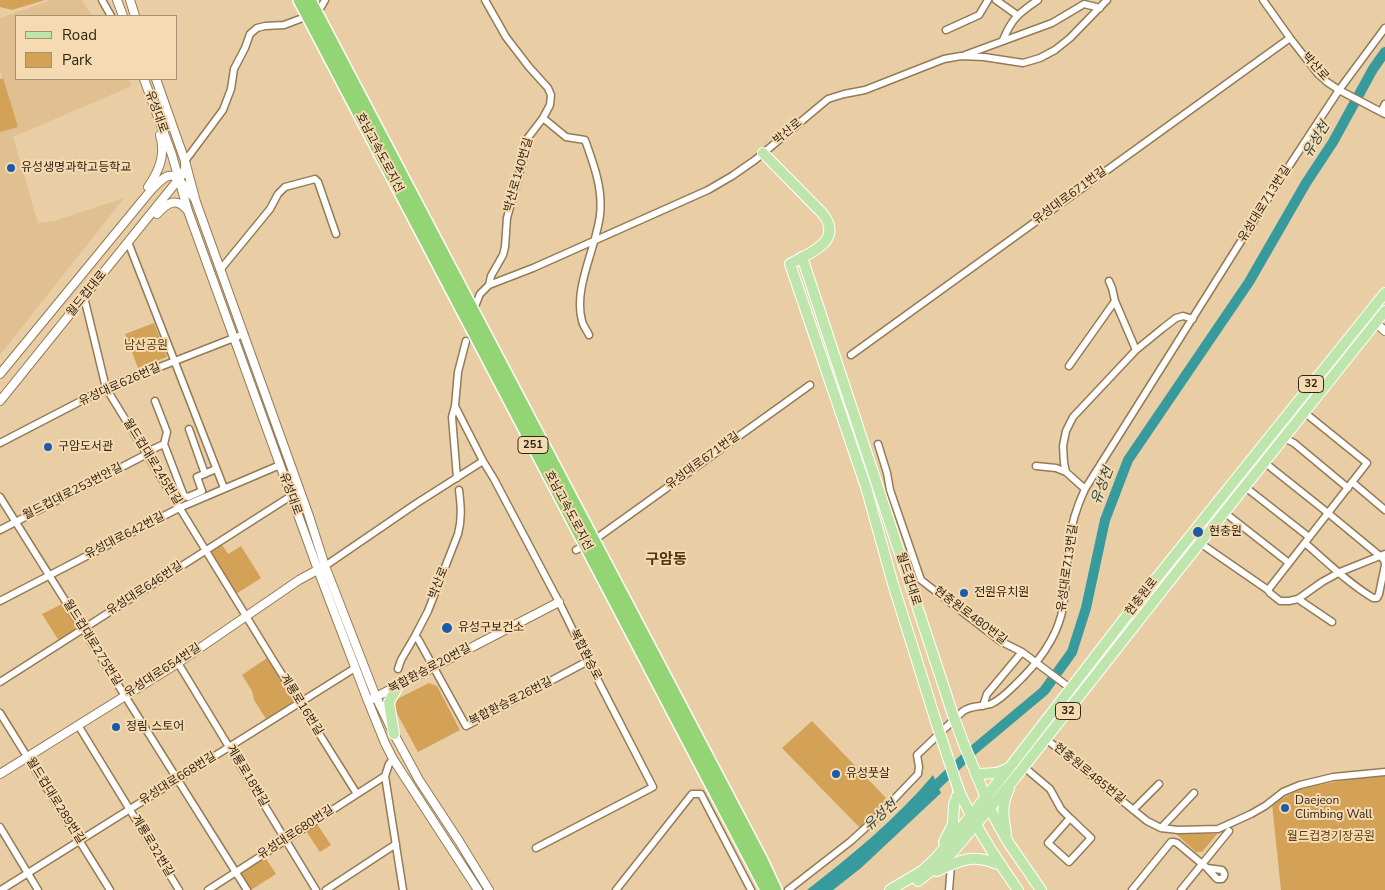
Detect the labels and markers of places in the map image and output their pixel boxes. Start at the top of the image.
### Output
place label: 유성생명과학고등학교 [21,161,131,175]
marker: 유성생명과학고등학교 [5,162,17,174]
place label: 구암도서관 [58,440,113,454]
marker: 구암도서관 [42,441,54,453]
marker: 현충원 [1191,525,1205,539]
place label: 현충원 [1209,525,1242,539]
place label: 전원유치원 [974,586,1029,600]
marker: 전원유치원 [958,587,970,599]
marker: 유성구보건소 [440,621,454,635]
place label: 유성구보건소 [458,621,524,635]
place label: 정림 스토어 [126,720,184,734]
marker: 정림 스토어 [110,721,122,733]
place label: 유성풋살 [846,767,890,781]
marker: 유성풋살 [830,768,842,780]
place label: Daejeon Climbing Wall [1295,794,1372,822]
marker: Daejeon Climbing Wall [1279,802,1291,814]

